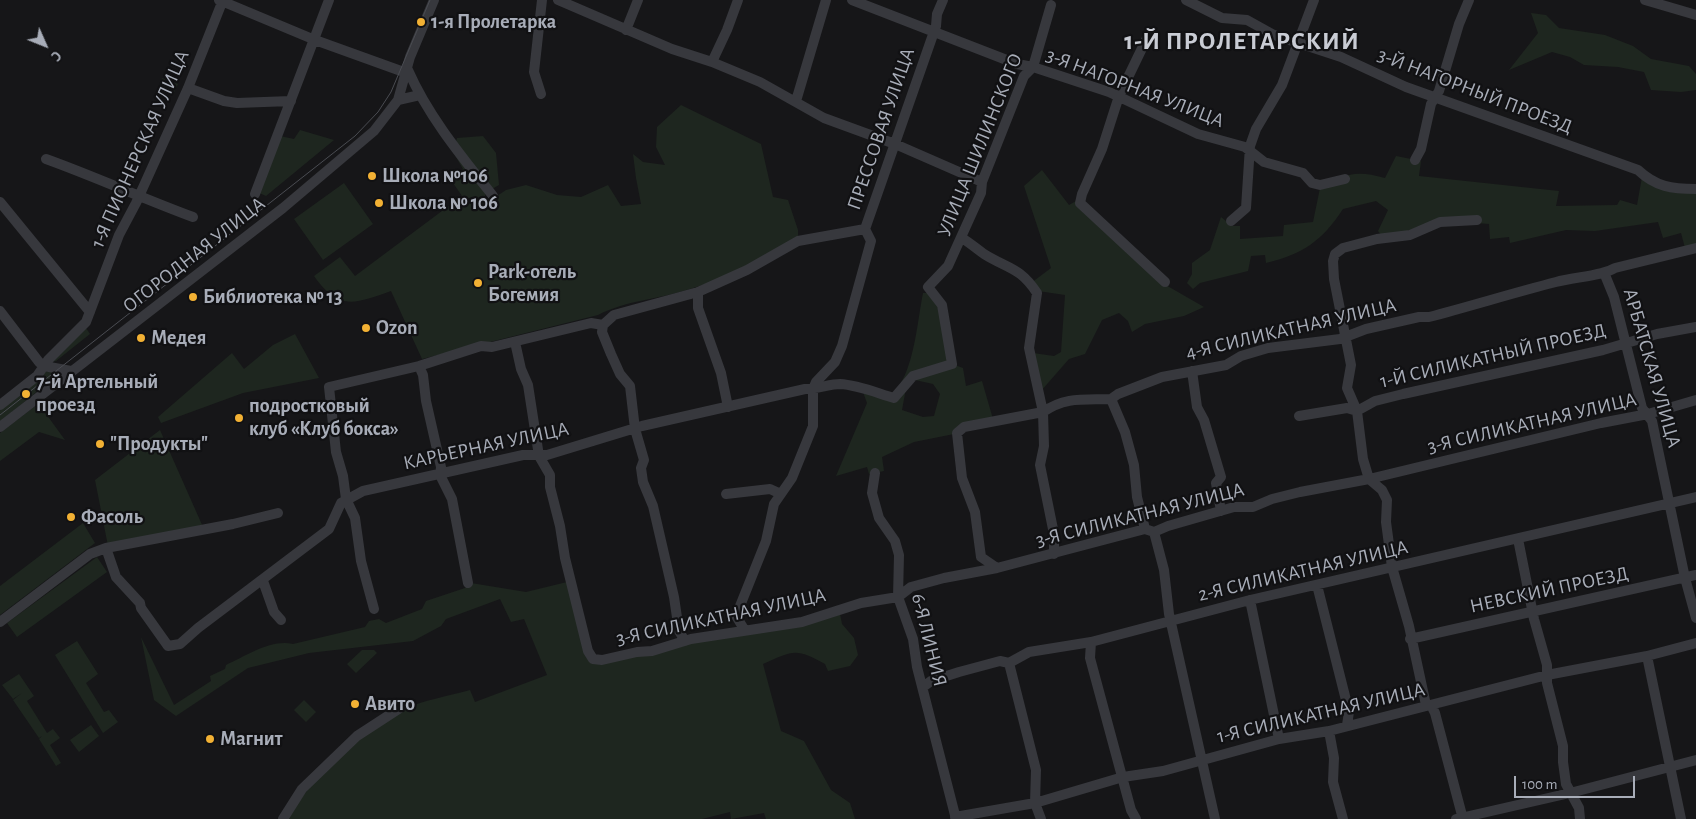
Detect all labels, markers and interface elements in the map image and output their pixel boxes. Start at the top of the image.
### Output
place label: 1-я Пролетарка [431,10,556,34]
marker: 1-я Пролетарка [415,16,427,28]
north arrow [20,20,70,70]
district label: 1-Й ПРОЛЕТАРСКИЙ [1122,26,1362,56]
street label: 3-Я НАГОРНАЯ УЛИЦА [1043,43,1227,133]
street label: 3-Й НАГОРНЫЙ ПРОЕЗД [1374,43,1576,139]
street label: ПРЕССОВАЯ УЛИЦА [842,45,920,213]
street label: 1-Я ПИОНЕРСКАЯ УЛИЦА [86,46,194,252]
text: С [48,48,64,63]
street label: УЛИЦА ШИЛИНСКОГО [932,50,1028,240]
place label: Школа №106 [382,164,488,188]
marker: Школа №106 [366,170,378,182]
place label: Школа № 106 [389,191,498,215]
street label: ОГОРОДНАЯ УЛИЦА [118,192,270,318]
marker: Школа № 106 [373,197,385,209]
place label: Park-отель Богемия [488,260,576,307]
marker: Park-отель Богемия [472,277,484,289]
place label: Библиотека № 13 [203,285,342,309]
street label: АРБАТСКАЯ УЛИЦА [1618,286,1686,450]
marker: Библиотека № 13 [187,291,199,303]
street label: 4-Я СИЛИКАТНАЯ УЛИЦА [1183,293,1399,365]
place label: Ozon [376,316,418,340]
street label: 1-Й СИЛИКАТНЫЙ ПРОЕЗД [1378,318,1608,394]
marker: Ozon [360,322,372,334]
place label: Медея [151,326,206,350]
marker: Медея [135,332,147,344]
place label: 7-й Артельный проезд [36,370,158,417]
street label: 3-Я СИЛИКАТНАЯ УЛИЦА [1425,387,1639,459]
marker: 7-й Артельный проезд [20,388,32,400]
place label: подростковый клуб «Клуб бокса» [249,394,399,441]
marker: подростковый клуб «Клуб бокса» [233,412,245,424]
street label: КАРЬЕРНАЯ УЛИЦА [401,417,571,475]
place label: "Продукты" [110,432,208,456]
marker: "Продукты" [94,438,106,450]
street label: 3-Я СИЛИКАТНАЯ УЛИЦА [1033,477,1247,553]
place label: Фасоль [81,505,143,529]
marker: Фасоль [65,511,77,523]
street label: 2-Я СИЛИКАТНАЯ УЛИЦА [1196,535,1410,607]
street label: НЕВСКИЙ ПРОЕЗД [1467,561,1631,619]
street label: 3-Я СИЛИКАТНАЯ УЛИЦА [614,583,828,651]
street label: 6-Я ЛИНИЯ [906,591,952,689]
street label: 1-Я СИЛИКАТНАЯ УЛИЦА [1215,677,1427,749]
place label: Авито [365,692,415,716]
marker: Авито [349,698,361,710]
place label: Магнит [220,727,282,751]
marker: Магнит [204,733,216,745]
scale bar [1516,766,1637,798]
text: 100 m [1522,777,1557,792]

